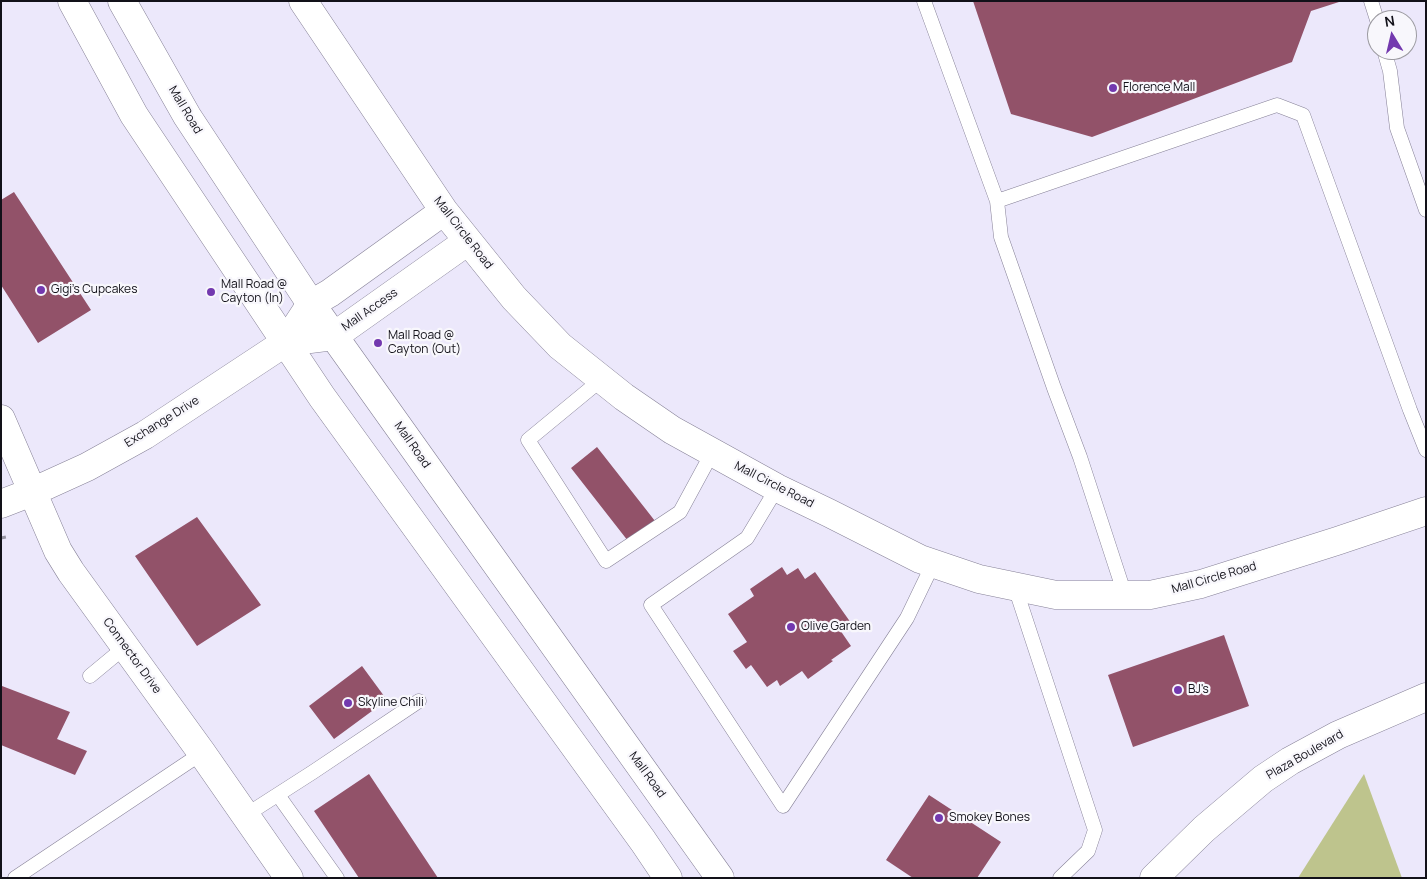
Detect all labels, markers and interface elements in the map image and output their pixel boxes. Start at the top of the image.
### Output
north arrow [1367,10,1417,60]
text: N [1383,11,1396,31]
place label: Florence Mall [1123,81,1195,95]
marker: Florence Mall [1107,82,1119,94]
street label: Mall Road [165,83,205,137]
street label: Mall Circle Road [430,194,496,272]
place label: Mall Road @ Cayton (In) [221,278,287,306]
place label: Gigi’s Cupcakes [51,283,137,297]
marker: Gigi’s Cupcakes [35,284,47,296]
street label: Mall Access [339,285,401,335]
marker: Mall Road @ Cayton (In) [205,286,217,298]
place label: Mall Road @ Cayton (Out) [388,329,461,357]
marker: Mall Road @ Cayton (Out) [372,337,384,349]
street label: Exchange Drive [122,393,202,451]
street label: Mall Road [391,419,433,471]
street label: Mall Circle Road [732,459,816,511]
street label: Mall Circle Road [1170,559,1258,597]
street label: Connector Drive [100,615,164,697]
place label: Olive Garden [801,620,871,634]
marker: Olive Garden [785,621,797,633]
place label: BJ's [1188,683,1209,697]
marker: BJ's [1172,684,1184,696]
place label: Skyline Chili [358,696,424,710]
marker: Skyline Chili [342,697,354,709]
street label: Plaza Boulevard [1264,727,1346,783]
street label: Mall Road [626,749,668,801]
place label: Smokey Bones [949,811,1030,825]
marker: Smokey Bones [933,812,945,824]

